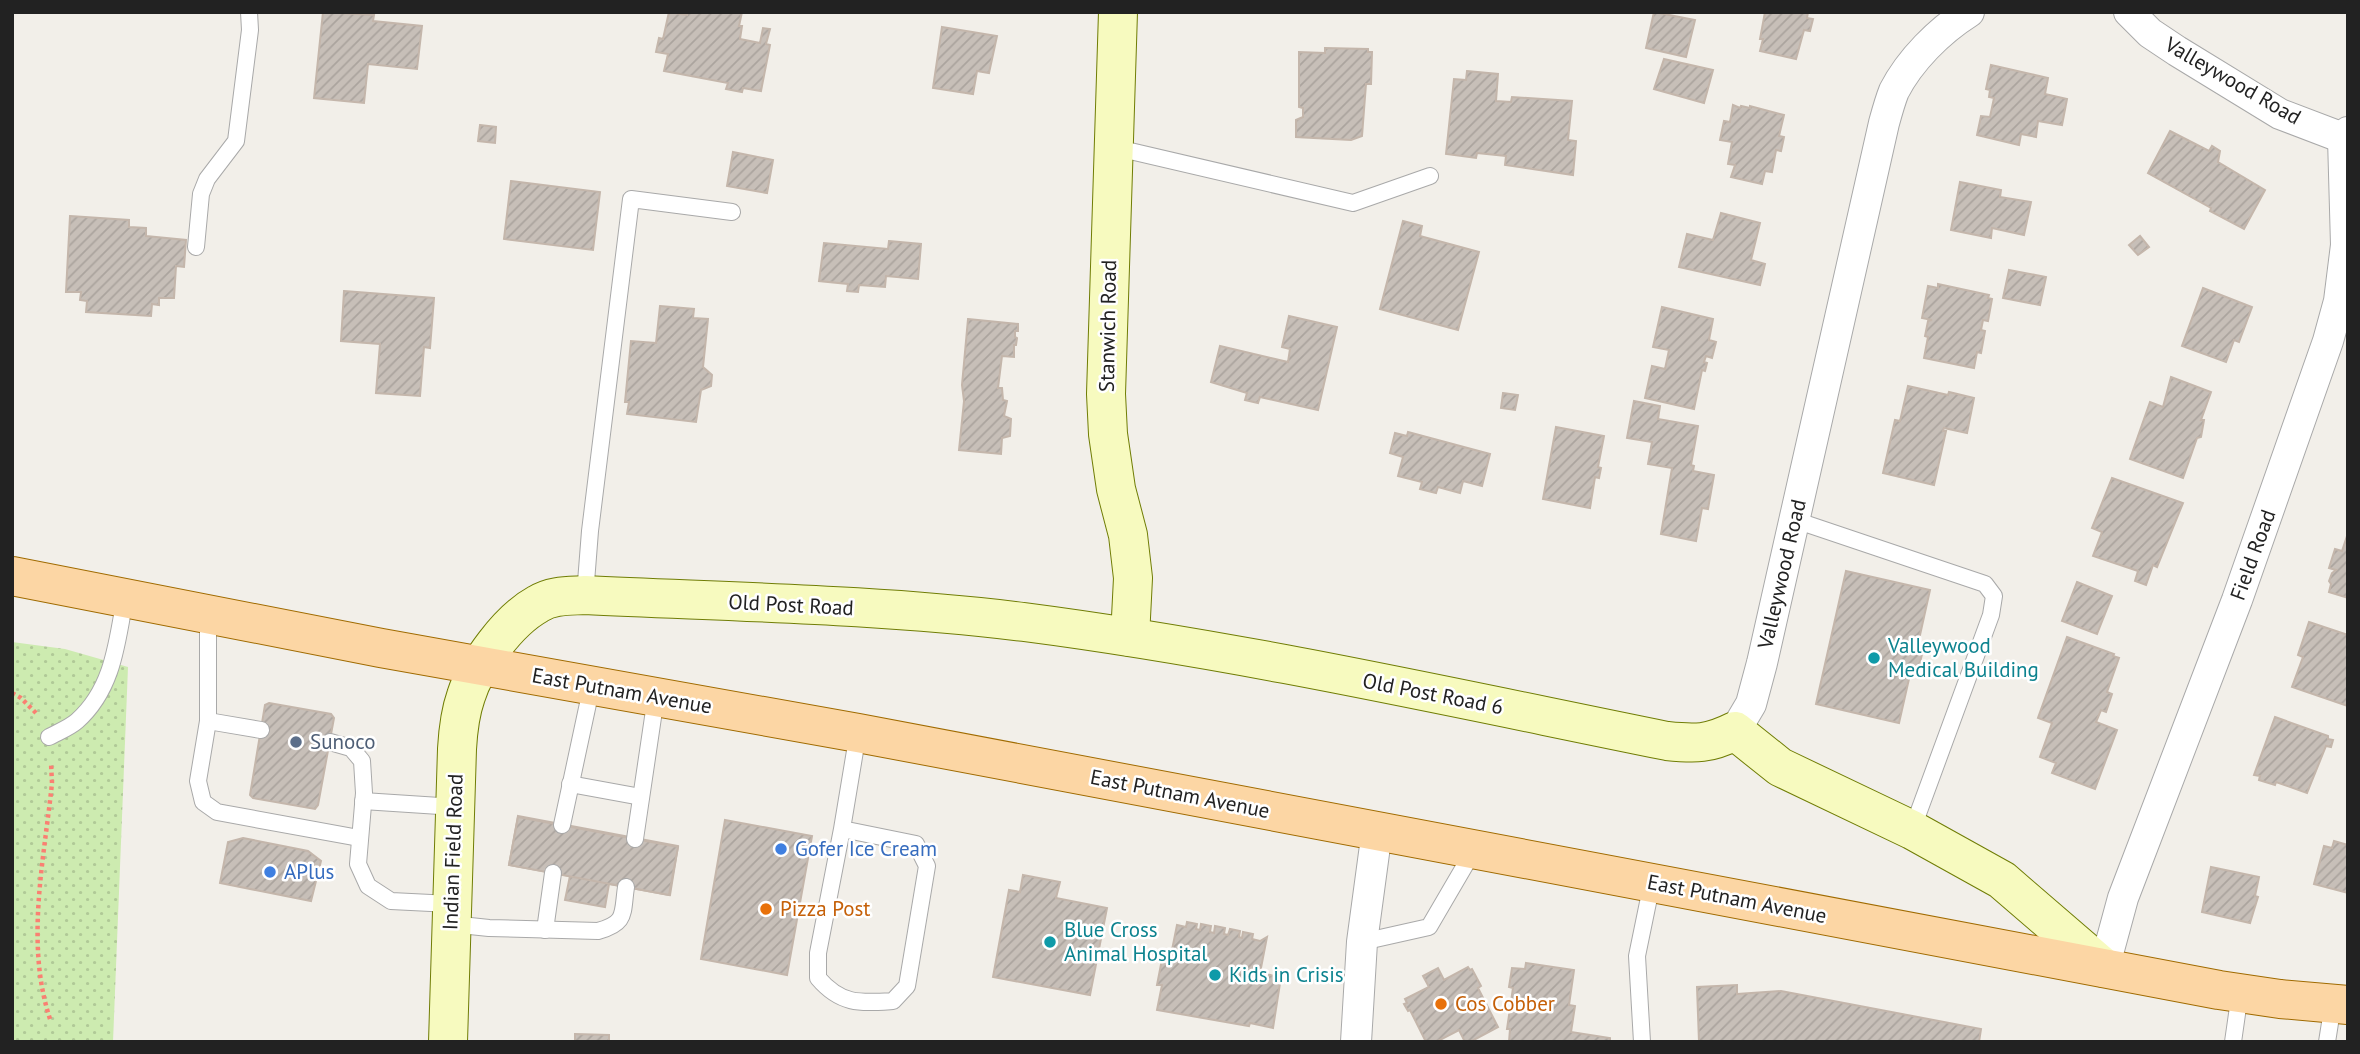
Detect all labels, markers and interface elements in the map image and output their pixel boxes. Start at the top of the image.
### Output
street label: Valleywood Road [2159,30,2306,130]
street label: Stanwich Road [1093,260,1122,392]
street label: Valleywood Road [1751,496,1812,652]
street label: Field Road [2224,506,2281,604]
street label: Old Post Road [728,588,854,621]
place label: Valleywood Medical Building [1887,632,2039,683]
marker: Valleywood Medical Building [1866,650,1882,666]
street label: East Putnam Avenue [530,661,714,720]
street label: Old Post Road 6 [1360,667,1506,720]
place label: Sunoco [310,728,375,755]
marker: Sunoco [288,734,304,750]
street label: East Putnam Avenue [1088,763,1272,824]
street label: Indian Field Road [436,773,469,931]
place label: Gofer Ice Cream [795,835,937,862]
marker: Gofer Ice Cream [773,841,789,857]
place label: APlus [284,858,334,885]
marker: APlus [262,864,278,880]
street label: East Putnam Avenue [1645,868,1829,929]
place label: Pizza Post [780,895,870,922]
marker: Pizza Post [758,901,774,917]
place label: Blue Cross Animal Hospital [1064,916,1207,967]
marker: Blue Cross Animal Hospital [1042,934,1058,950]
place label: Kids in Crisis [1229,961,1344,988]
marker: Kids in Crisis [1207,967,1223,983]
place label: Cos Cobber [1455,990,1555,1017]
marker: Cos Cobber [1433,996,1449,1012]

